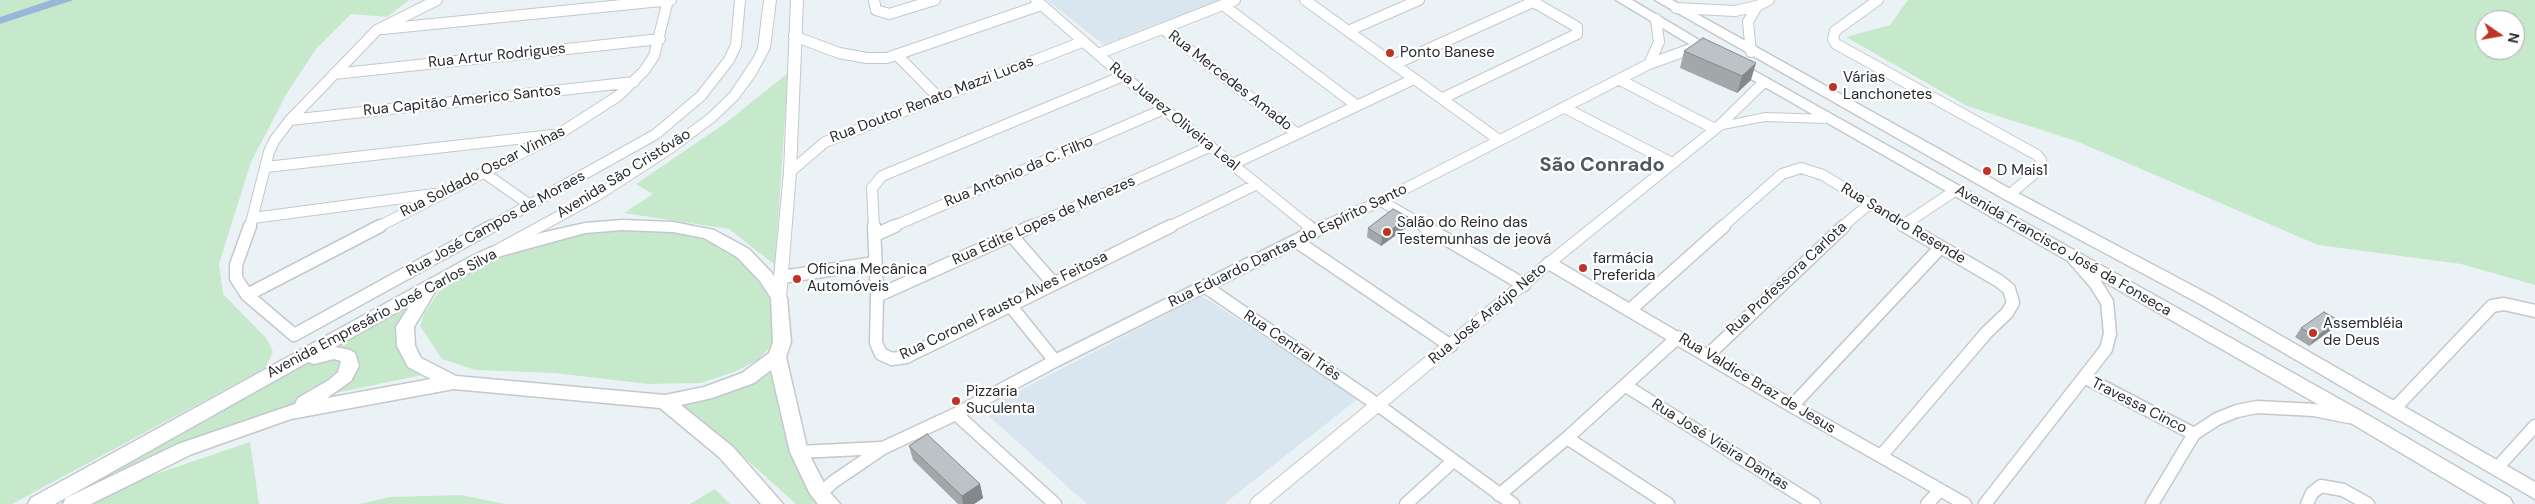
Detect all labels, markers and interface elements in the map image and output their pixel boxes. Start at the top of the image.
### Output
north arrow [2475,10,2525,60]
street label: Rua Mercedes Amado [1164,27,1296,135]
text: N [2504,31,2524,45]
street label: Rua Artur Rodrigues [427,40,567,72]
place label: Ponto Banese [1400,44,1495,62]
marker: Ponto Banese [1384,47,1396,59]
street label: Rua Doutor Renato Mazzi Lucas [828,53,1036,147]
street label: Rua Juarez Oliveira Leal [1105,59,1243,175]
place label: Várias Lanchonetes [1843,69,1932,104]
marker: Várias Lanchonetes [1827,81,1839,93]
street label: Rua Capitão Americo Santos [362,82,562,120]
street label: Rua Soldado Oscar Vinhas [398,123,568,221]
street label: Avenida São Cristóvão [554,125,694,223]
street label: Rua Antônio da C. Filho [942,133,1096,211]
district label: São Conrado [1539,154,1665,178]
place label: D Mais1 [1997,162,2048,180]
marker: D Mais1 [1981,165,1993,177]
street label: Rua José Campos de Moraes [404,167,588,281]
street label: Rua Edite Lopes de Menezes [950,172,1138,270]
street label: Rua Eduardo Dantas do Espírito Santo [1166,180,1410,312]
street label: Rua Sandro Resende [1837,180,1969,268]
street label: Avenida Francisco José da Fonseca [1952,182,2174,320]
place label: Salão do Reino das Testemunhas de jeová [1397,214,1551,249]
street label: Rua Professora Carlota [1723,219,1851,339]
marker: Salão do Reino das Testemunhas de jeová [1381,226,1393,238]
street label: Avenida Empresário José Carlos Silva [264,246,500,382]
street label: Rua Coronel Fausto Alves Feitosa [897,248,1111,364]
place label: farmácia Preferida [1593,250,1656,285]
street label: Rua José Araújo Neto [1425,260,1551,368]
place label: Oficina Mecânica Automóveis [807,261,927,296]
marker: farmácia Preferida [1577,262,1589,274]
marker: Oficina Mecânica Automóveis [791,273,803,285]
street label: Rua Central Três [1240,307,1344,385]
place label: Assembléia de Deus [2323,315,2403,350]
marker: Assembléia de Deus [2307,327,2319,339]
street label: Rua Valdice Braz de Jesus [1675,330,1839,438]
street label: Travessa Cinco [2088,374,2190,438]
place label: Pizzaria Suculenta [966,383,1035,418]
marker: Pizzaria Suculenta [950,395,962,407]
street label: Rua José Vieira Dantas [1648,395,1792,495]

